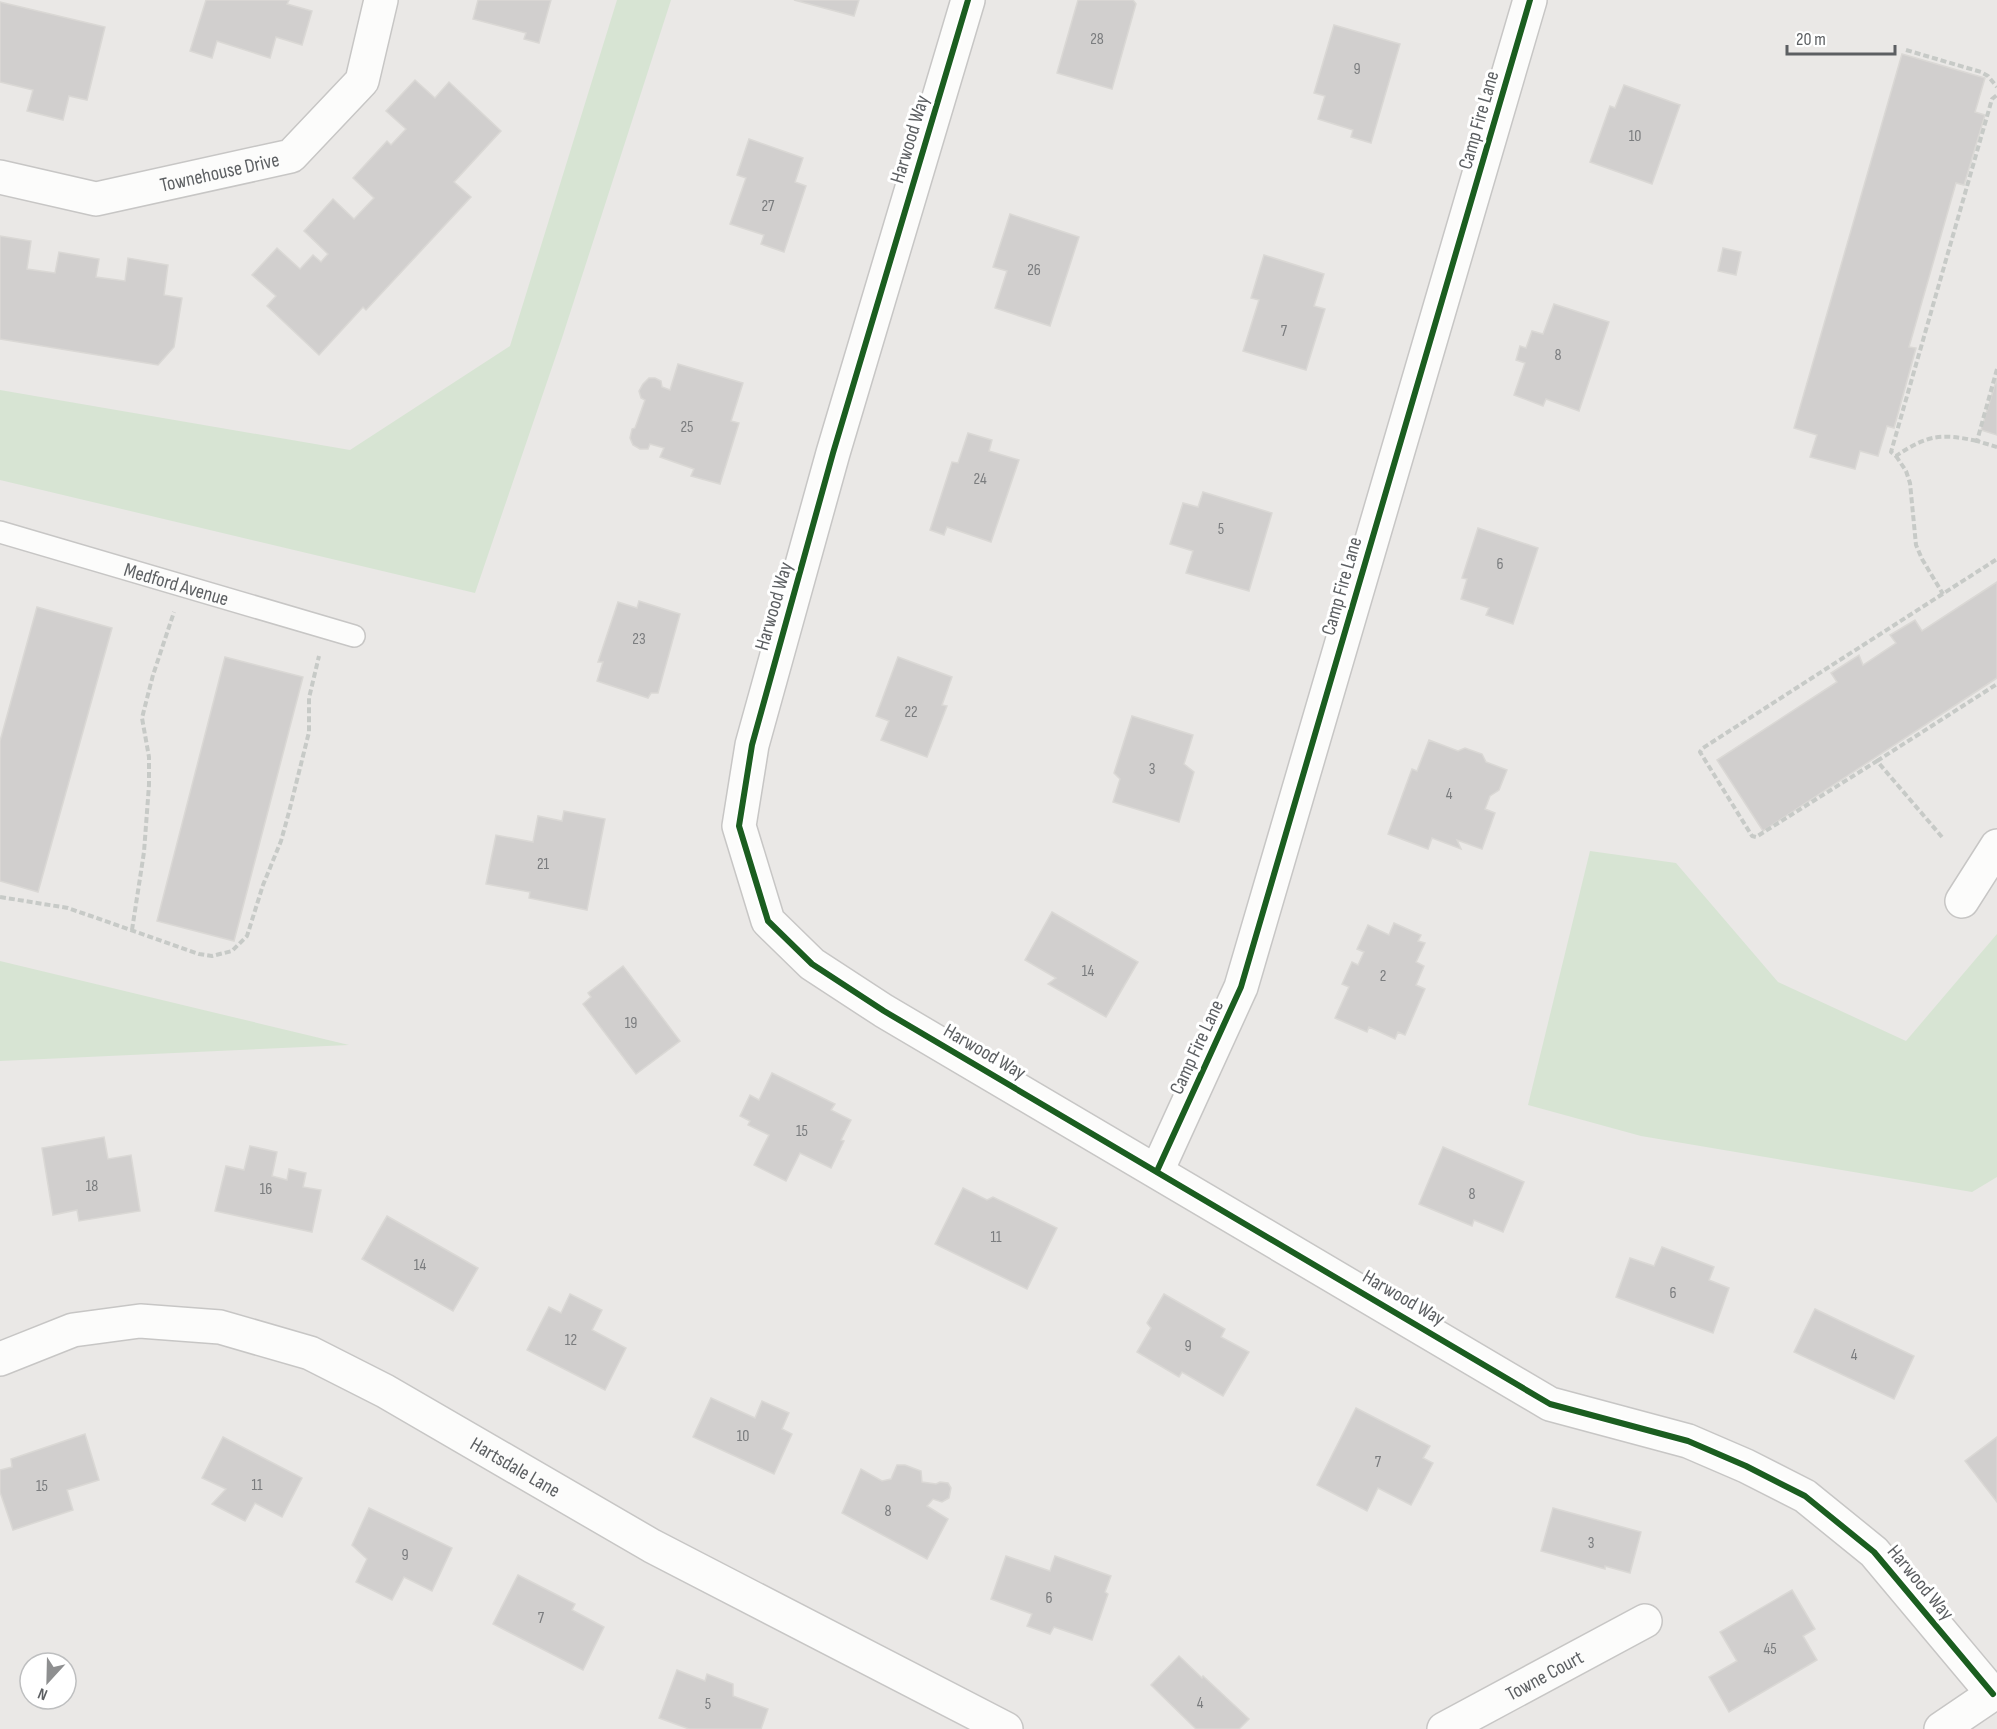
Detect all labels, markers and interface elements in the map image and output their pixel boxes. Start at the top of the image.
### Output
scale bar [1787,18,1895,56]
text: 20 m [1796,29,1826,50]
house number: 28 [1090,30,1104,49]
house number: 9 [1353,60,1361,79]
street label: Camp Fire Lane [1453,68,1504,172]
street label: Harwood Way [885,92,935,186]
house number: 10 [1629,127,1641,146]
street label: Townehouse Drive [158,148,282,198]
house number: 27 [761,197,775,216]
house number: 26 [1027,261,1041,280]
house number: 7 [1281,322,1288,341]
house number: 8 [1554,346,1562,365]
house number: 25 [680,418,694,437]
house number: 24 [973,470,987,489]
house number: 5 [1218,520,1224,539]
street label: Camp Fire Lane [1316,534,1367,638]
house number: 6 [1496,555,1504,574]
street label: Medford Avenue [121,558,231,612]
street label: Harwood Way [750,559,798,653]
house number: 23 [632,630,646,649]
house number: 22 [904,703,918,722]
house number: 3 [1149,760,1155,779]
house number: 4 [1446,785,1453,804]
house number: 21 [537,855,550,874]
house number: 14 [1082,962,1094,981]
house number: 2 [1380,967,1386,986]
street label: Camp Fire Lane [1165,996,1229,1098]
house number: 19 [625,1014,637,1033]
street label: Harwood Way [939,1019,1030,1085]
house number: 15 [796,1122,808,1141]
house number: 18 [86,1177,98,1196]
house number: 16 [260,1180,272,1199]
house number: 8 [1468,1185,1476,1204]
house number: 11 [990,1228,1002,1247]
house number: 14 [414,1256,426,1275]
street label: Harwood Way [1358,1265,1449,1331]
house number: 6 [1669,1284,1677,1303]
house number: 12 [565,1331,577,1350]
house number: 9 [1184,1337,1192,1356]
house number: 4 [1851,1346,1858,1365]
house number: 10 [737,1427,749,1446]
street label: Hartsdale Lane [466,1432,564,1503]
house number: 7 [1375,1453,1382,1472]
house number: 11 [251,1476,263,1495]
house number: 15 [36,1477,48,1496]
house number: 8 [884,1502,892,1521]
house number: 3 [1588,1534,1594,1553]
street label: Harwood Way [1882,1540,1959,1625]
house number: 9 [401,1546,409,1565]
house number: 6 [1045,1589,1053,1608]
house number: 7 [538,1609,545,1628]
house number: 45 [1763,1640,1777,1659]
street label: Towne Court [1502,1645,1588,1706]
north arrow [18,1651,78,1711]
text: N [35,1683,50,1704]
house number: 4 [1197,1694,1204,1713]
house number: 5 [705,1695,711,1714]

